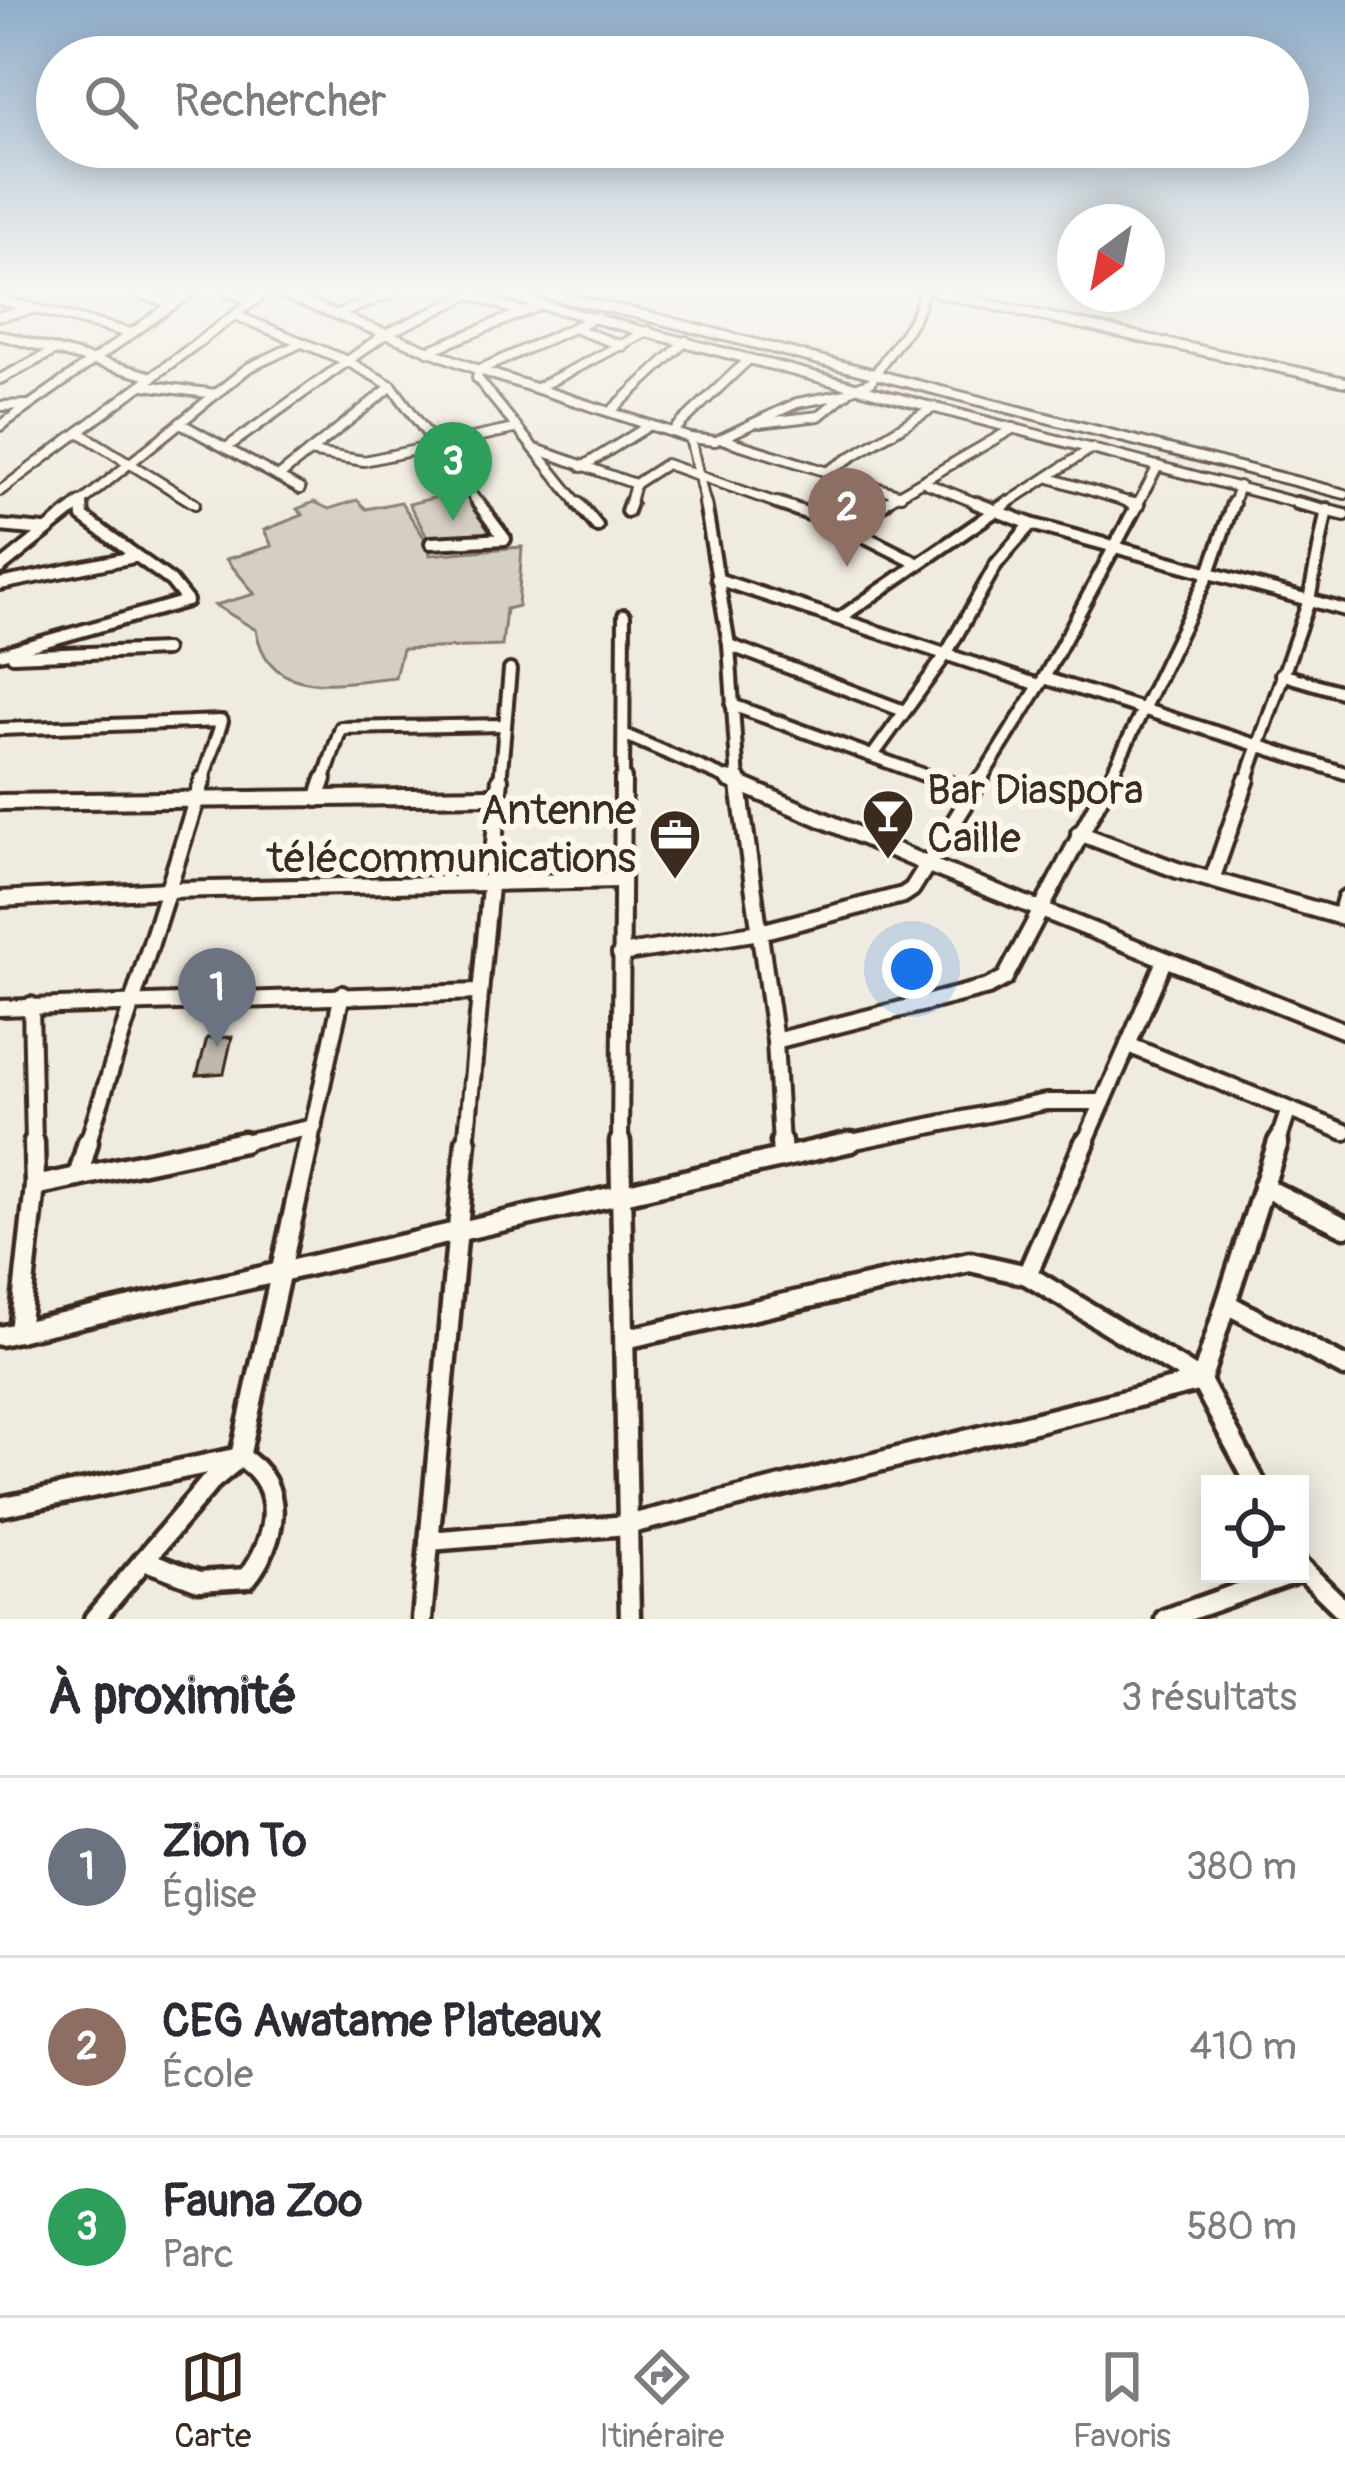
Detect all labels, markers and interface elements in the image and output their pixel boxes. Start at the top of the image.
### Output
search box [36,36,1309,168]
icon: search [78,69,144,135]
text: Rechercher [174,74,387,130]
north arrow [1057,204,1165,312]
pin: 3 [414,422,492,521]
pin: 2 [808,468,886,567]
place label: Bar Diaspora Caille [927,765,1143,865]
place label: Antenne télécommunications [266,785,636,885]
bar icon: Bar Diaspora Caille [860,787,916,861]
office icon: Antenne télécommunications [647,807,703,881]
your location [882,939,942,999]
pin: 1 [178,948,256,1047]
map controls [1201,1475,1309,1583]
button: locate [1201,1475,1309,1583]
text: À proximité [48,1665,297,1729]
text: 3 résultats [1121,1673,1297,1722]
text: Zion To [162,1814,307,1870]
text: 1 [79,1842,95,1891]
text: 380 m [1186,1842,1297,1891]
text: Église [162,1870,256,1919]
text: CEG Awatame Plateaux [162,1994,602,2050]
text: 2 [76,2022,98,2071]
text: 410 m [1189,2022,1297,2071]
text: École [162,2050,253,2099]
text: Fauna Zoo [162,2174,362,2230]
text: 3 [76,2202,98,2251]
text: 580 m [1186,2202,1297,2251]
text: Parc [162,2230,234,2279]
tab: Carte [174,2344,251,2457]
tab: Itinéraire [600,2344,724,2457]
tab: Favoris [1073,2344,1171,2457]

